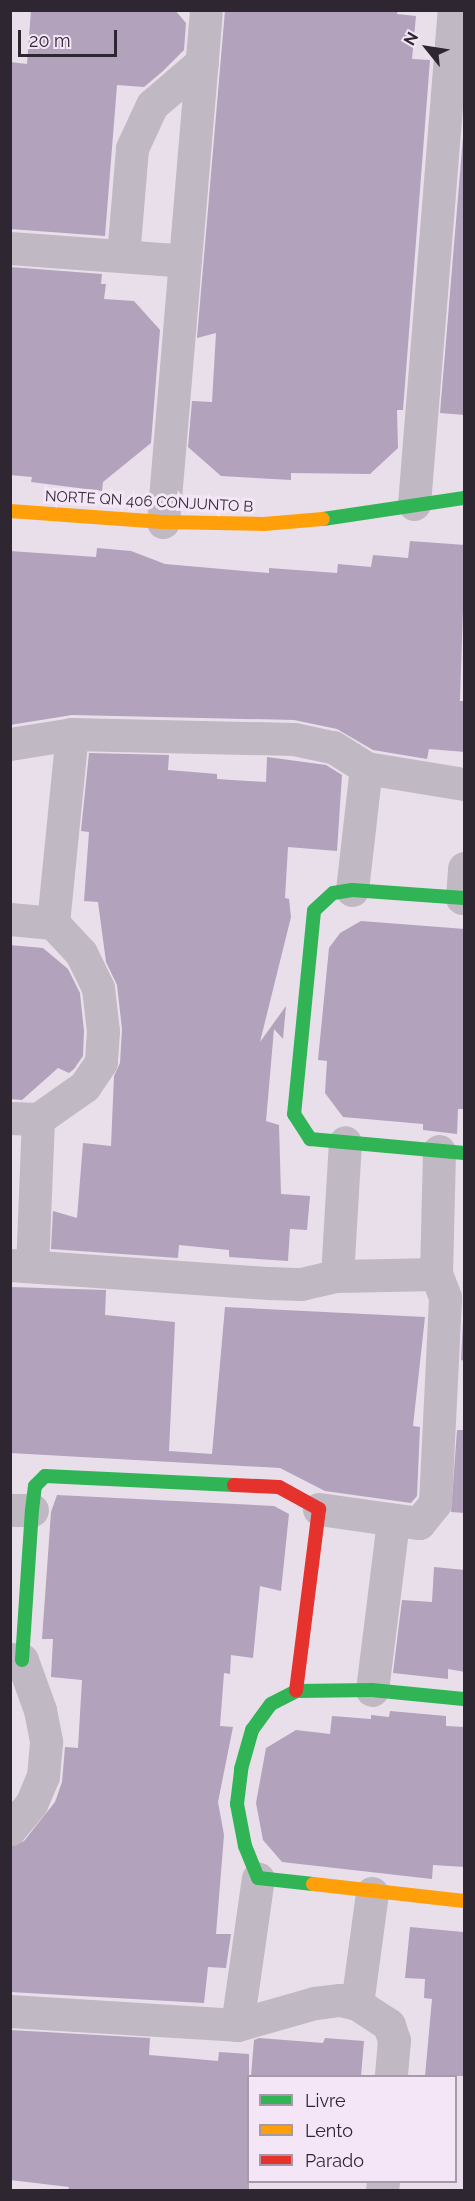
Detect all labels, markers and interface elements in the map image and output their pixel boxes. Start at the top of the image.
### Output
scale bar [21,18,120,56]
north arrow [397,18,457,78]
text: N [400,29,422,49]
text: 20 m [29,30,71,51]
street label: NORTE QN 406 CONJUNTO B [44,488,254,516]
legend [247,2075,457,2183]
text: Livre [305,2090,346,2111]
text: Lento [305,2120,353,2141]
text: Parado [305,2150,364,2171]

